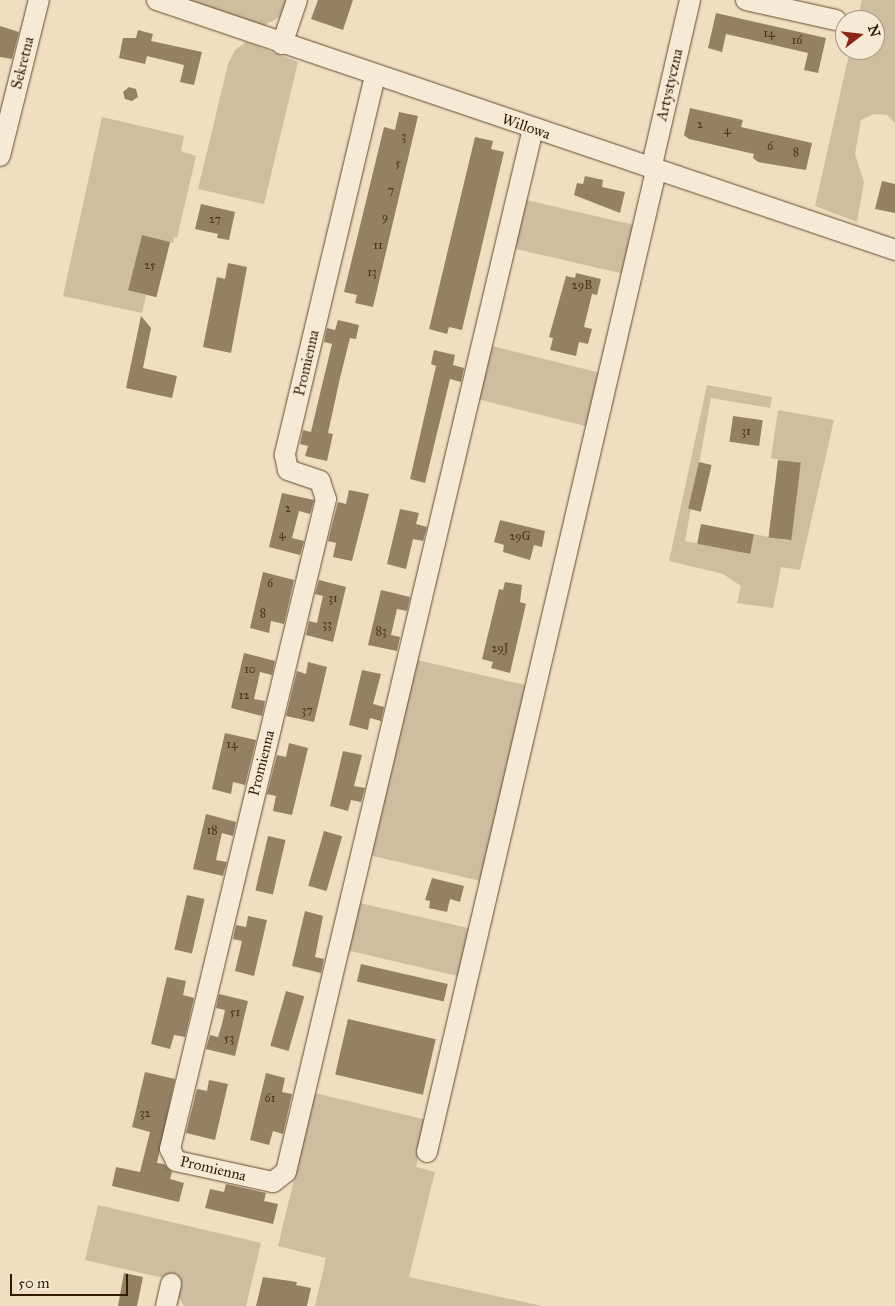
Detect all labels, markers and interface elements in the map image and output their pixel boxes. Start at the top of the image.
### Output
north arrow [835,10,885,60]
text: N [864,23,884,39]
house number: 14 [763,27,775,41]
house number: 16 [792,34,802,48]
street label: Sekretna [8,35,38,91]
street label: Artystyczna [653,47,687,123]
street label: Willowa [499,110,553,144]
house number: 2 [697,118,703,132]
house number: 4 [724,124,730,138]
house number: 3 [402,130,406,144]
house number: 6 [767,140,773,154]
house number: 8 [793,146,799,160]
house number: 5 [395,157,401,171]
house number: 7 [388,184,394,198]
house number: 9 [382,211,388,225]
house number: 27 [209,213,221,227]
house number: 11 [373,239,383,253]
house number: 25 [144,259,156,273]
house number: 13 [367,266,377,280]
house number: 29B [572,279,592,293]
street label: Promienna [291,328,323,398]
house number: 31 [741,425,751,439]
house number: 2 [285,502,291,516]
house number: 4 [279,528,285,542]
house number: 29G [509,530,531,544]
house number: 6 [267,577,273,591]
house number: 31 [328,592,338,606]
house number: 8 [260,607,266,621]
house number: 33 [322,618,332,632]
house number: 83 [375,625,387,639]
house number: 29J [491,642,509,656]
house number: 10 [244,663,256,677]
house number: 12 [239,689,249,703]
house number: 37 [301,704,313,718]
street label: Promienna [245,728,279,798]
house number: 14 [226,738,238,752]
house number: 18 [206,824,218,838]
house number: 51 [230,1006,240,1020]
house number: 53 [224,1032,234,1046]
house number: 61 [265,1092,275,1106]
house number: 32 [140,1107,150,1121]
street label: Promienna [178,1153,248,1185]
scale bar [12,1264,130,1296]
text: 50 m [18,1274,50,1292]

